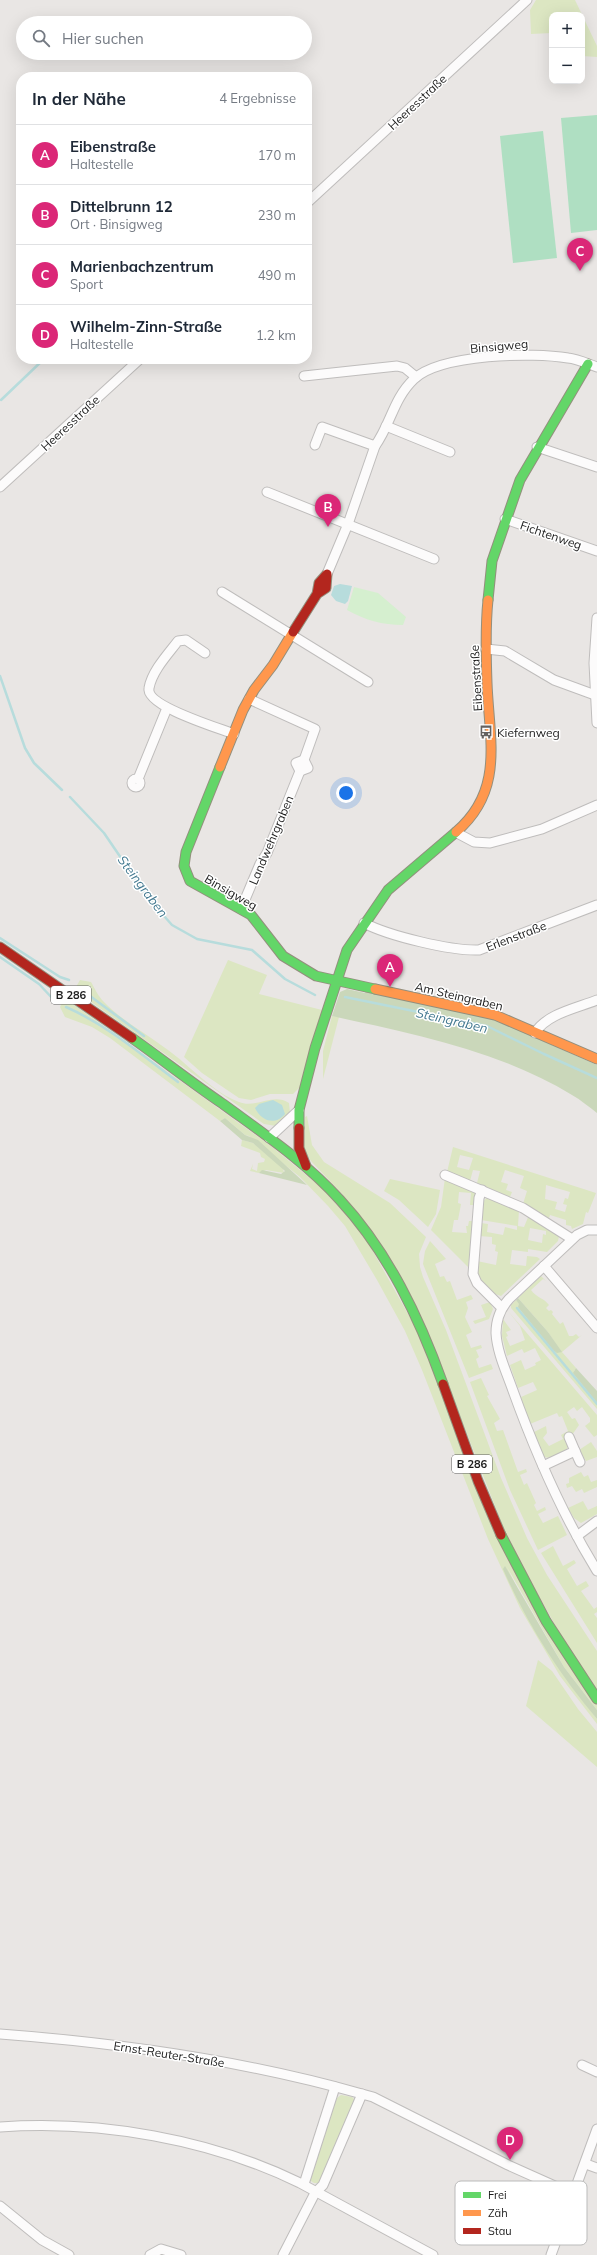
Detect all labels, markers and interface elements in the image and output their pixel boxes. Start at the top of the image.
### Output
map controls [549,12,585,84]
button: + [549,12,585,48]
search box [16,16,312,60]
icon: search [30,27,52,49]
text: Hier suchen [62,29,144,48]
button: − [549,48,585,84]
street label: Heeresstraße [385,71,449,133]
text: In der Nähe [32,88,126,109]
text: 4 Ergebnisse [219,90,296,106]
text: Eibenstraße [70,137,156,156]
text: A [40,147,50,163]
text: 170 m [258,147,296,163]
text: Haltestelle [70,156,134,172]
text: Dittelbrunn 12 [70,197,173,216]
text: B [41,207,49,223]
text: 230 m [258,207,296,223]
text: Ort · Binsigweg [70,216,162,232]
pin: C [567,238,593,271]
text: Marienbachzentrum [70,257,214,276]
text: C [41,267,49,283]
text: 490 m [258,267,296,283]
text: Sport [70,276,103,292]
text: Wilhelm-Zinn-Straße [70,317,222,336]
text: D [40,327,50,343]
text: 1.2 km [256,327,296,343]
text: Haltestelle [70,336,134,352]
street label: Binsigweg [469,336,529,356]
street label: Heeresstraße [38,392,102,454]
pin: B [315,494,341,527]
street label: Fichtenweg [518,517,584,553]
street label: Eibenstraße [467,644,485,712]
bus stop icon: Kiefernweg [478,724,494,740]
place label: Kiefernweg [497,725,560,740]
your location [336,783,356,803]
street label: Landwehrgraben [245,793,297,887]
water label: Steingraben [115,852,171,920]
street label: Binsigweg [202,871,260,913]
street label: Erlenstraße [484,918,548,954]
pin: A [377,954,403,987]
street label: Am Steingraben [413,979,505,1013]
road number: B 286 [51,986,91,1004]
water label: Steingraben [415,1004,489,1036]
road number: B 286 [452,1455,492,1473]
street label: Ernst-Reuter-Straße [112,2038,226,2070]
pin: D [497,2127,523,2160]
legend [455,2181,587,2245]
text: Frei [488,2188,507,2202]
text: Zäh [488,2206,508,2220]
text: Stau [488,2224,512,2238]

